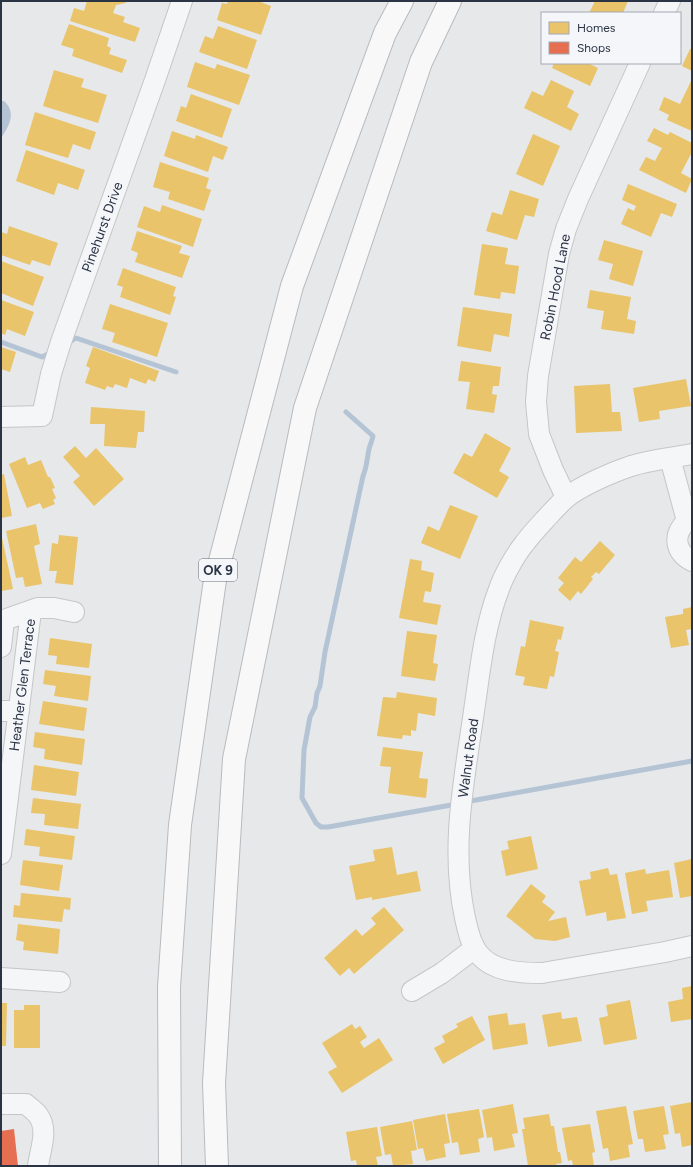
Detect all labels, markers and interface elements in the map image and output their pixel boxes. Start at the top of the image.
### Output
legend [541,12,681,64]
text: Homes [577,21,616,35]
text: Shops [577,41,611,55]
street label: Pinehurst Drive [78,179,127,275]
street label: Robin Hood Lane [537,232,574,342]
road number: OK 9 [199,559,237,581]
street label: Heather Glen Terrace [6,618,39,752]
street label: Walnut Road [455,717,482,799]

